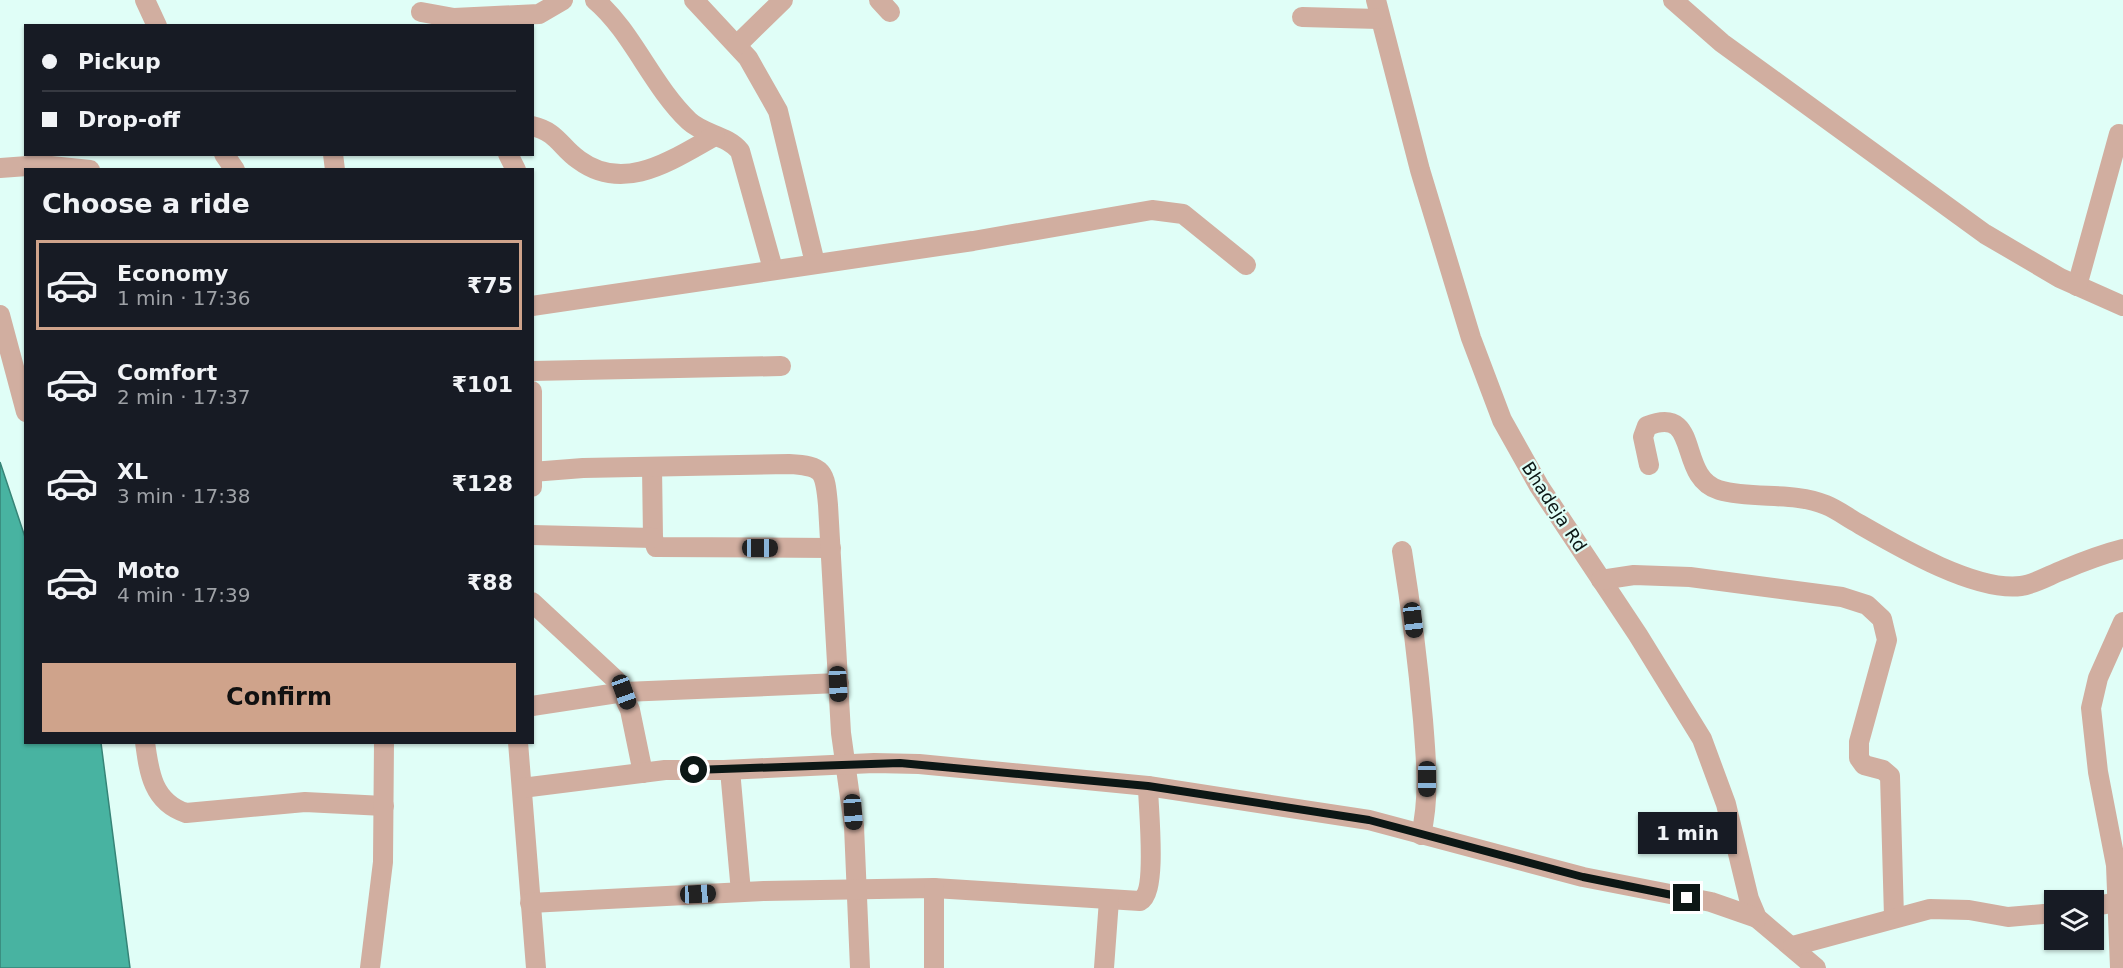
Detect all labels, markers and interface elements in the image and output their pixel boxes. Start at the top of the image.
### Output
text: Pickup [78,49,161,74]
text: Drop-off [78,107,180,132]
text: Choose a ride [42,188,250,219]
icon: car [45,258,99,312]
text: Economy [117,261,228,286]
text: ₹75 [467,273,513,298]
text: 1 min · 17:36 [117,286,251,310]
icon: car [45,357,99,411]
text: Comfort [117,360,217,385]
text: ₹101 [452,372,513,397]
text: 2 min · 17:37 [117,385,251,409]
icon: car [45,456,99,510]
street label: Bhadeja Rd [1518,458,1591,556]
text: XL [117,459,148,484]
text: ₹128 [452,471,513,496]
text: 3 min · 17:38 [117,484,251,508]
car [742,539,778,557]
icon: car [45,555,99,609]
text: Moto [117,558,180,583]
text: ₹88 [467,570,513,595]
text: 4 min · 17:39 [117,583,251,607]
car [1402,601,1424,639]
button: Confirm [42,663,516,732]
car [828,666,848,702]
car [609,672,639,712]
route start [680,756,707,783]
car [1418,761,1436,797]
car [843,793,863,831]
callout: 1 min [1638,811,1736,853]
text: 1 min [1656,821,1719,845]
car [680,884,716,904]
route end [1673,884,1700,911]
map controls [2044,890,2104,950]
button: layers [2044,890,2104,950]

